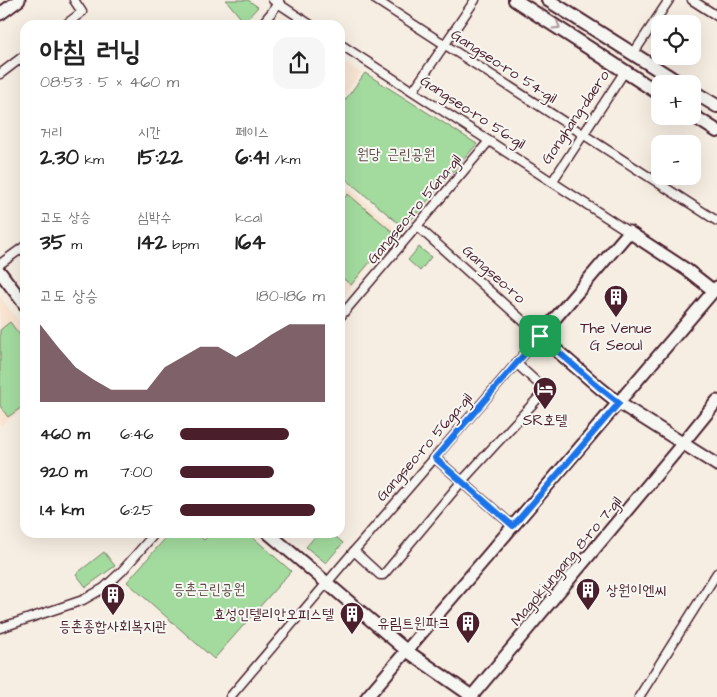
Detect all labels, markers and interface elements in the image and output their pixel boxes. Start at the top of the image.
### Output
map controls [651,15,701,185]
button: locate [651,15,701,65]
one-way arrow [551,20,560,29]
street label: Gangseo-ro 54-gil [446,24,561,109]
text: 아침 러닝 [40,32,141,71]
button: share [273,37,325,89]
street label: Gonghang-daero [536,66,616,169]
street label: Gangseo-ro 56-gil [415,70,530,155]
text: 08:53 · 5 × 460 m [40,71,179,93]
button: + [651,75,701,125]
text: 거리 [40,123,63,143]
text: 시간 [138,123,160,143]
text: 페이스 [235,123,269,143]
button: − [651,135,701,185]
text: 2.30 [40,143,79,172]
text: 15:22 [138,143,183,172]
text: 6:41 [235,143,269,172]
park label: 원당 근린공원 [357,144,435,165]
text: km [79,150,104,170]
text: /km [269,150,300,170]
street label: Gangseo-ro 56na-gil [362,150,467,269]
text: 고도 상승 [40,208,91,228]
text: 심박수 [138,208,171,228]
text: kcal [235,208,262,228]
text: 35 [40,228,66,257]
text: 142 [138,228,167,257]
text: 164 [235,228,265,257]
text: m [66,235,82,255]
text: bpm [167,235,199,255]
street label: Gangseo-ro [457,240,530,310]
building icon: The Venue G Seoul [603,284,629,318]
text: 고도 상승 [40,285,98,307]
text: 180–186 m [256,285,325,307]
pin [519,315,561,357]
place label: The Venue G Seoul [580,318,652,356]
icon: arrive [526,322,554,350]
hotel icon: SR호텔 [532,376,558,410]
street label: Gangseo-ro 56ga-gil [371,389,478,507]
place label: SR호텔 [523,410,567,431]
text: 460 m [40,423,90,445]
text: 6:46 [120,423,154,445]
text: 920 m [40,461,87,483]
text: 7:00 [120,461,153,483]
street label: Magokjungang 8-ro 7-gil [506,492,628,631]
text: 1.4 km [40,499,84,521]
text: 6:25 [120,499,153,521]
building icon: 상원이엔씨 [575,577,601,611]
park label: 등촌근린공원 [173,579,245,600]
place label: 상원이엔씨 [606,580,666,601]
building icon: 등촌종합사회복지관 [100,582,126,616]
building icon: 효성인텔리안오피스텔 [339,601,365,635]
place label: 효성인텔리안오피스텔 [213,604,334,625]
building icon: 유림트윈파크 [455,610,481,644]
place label: 유림트윈파크 [378,613,450,634]
place label: 등촌종합사회복지관 [59,616,167,637]

